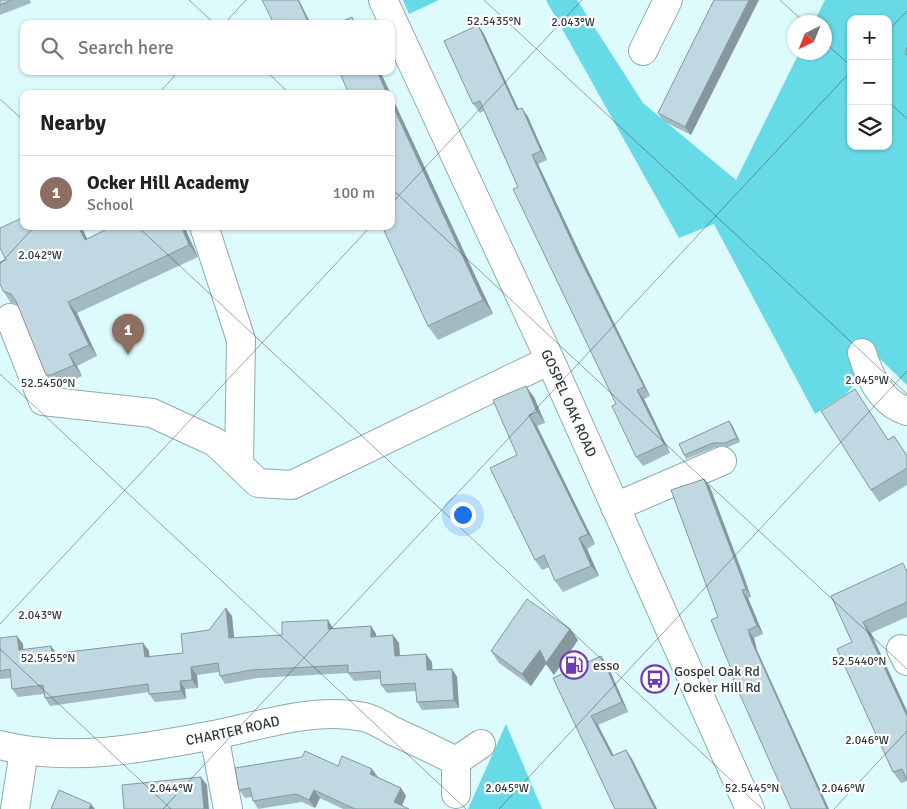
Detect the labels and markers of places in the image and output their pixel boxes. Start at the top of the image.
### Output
pin: 1 [112,314,144,355]
fuel station icon: esso [559,650,589,680]
place label: esso [593,657,620,674]
place label: Gospel Oak Rd / Ocker Hill Rd [674,663,761,696]
bus stop icon: Gospel Oak Rd / Ocker Hill Rd [640,664,670,694]

